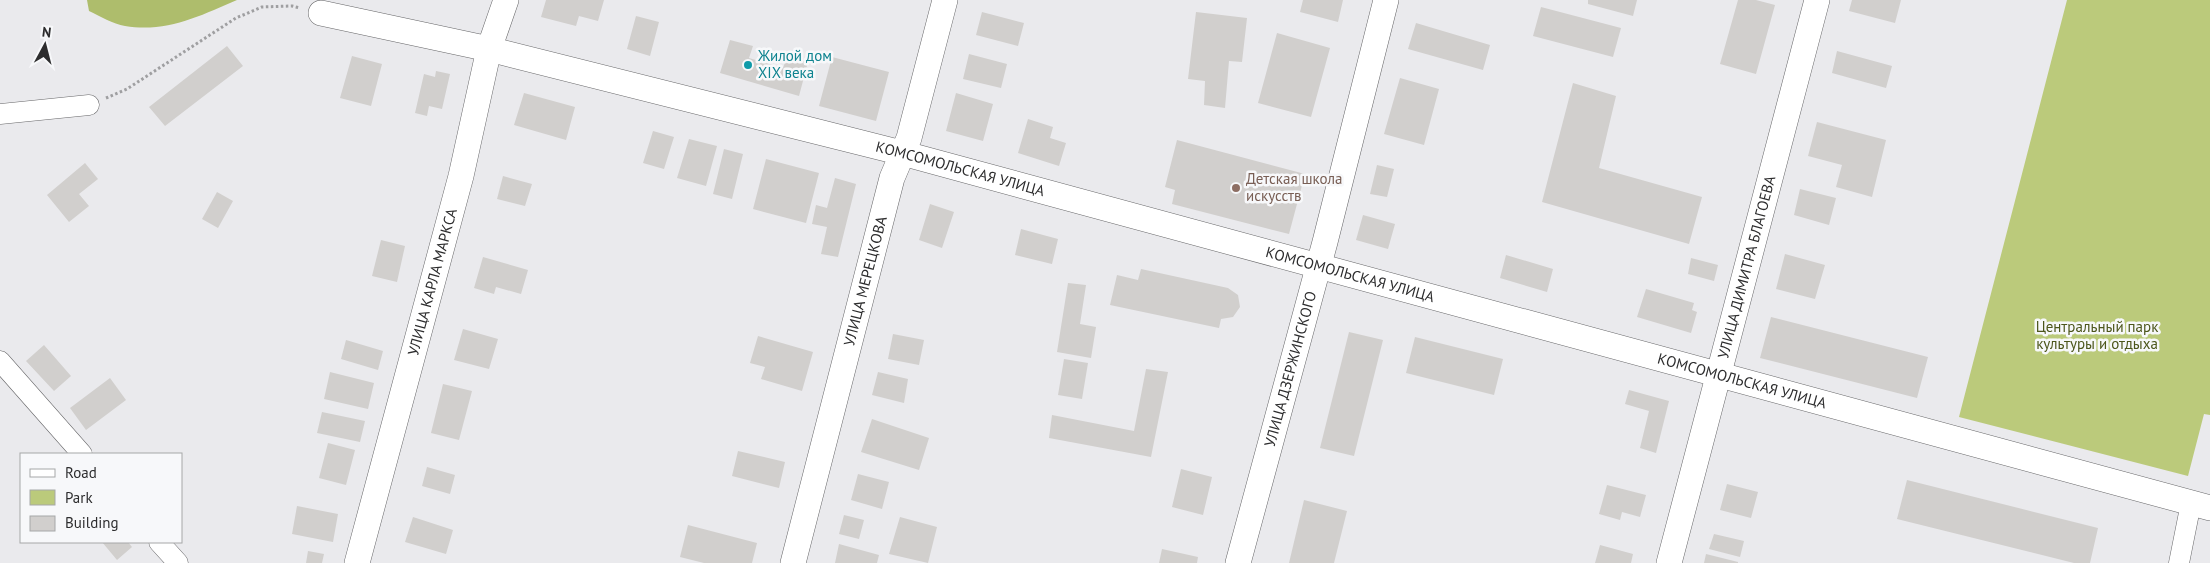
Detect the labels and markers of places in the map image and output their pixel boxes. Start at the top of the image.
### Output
place label: Жилой дом XIX века [757,46,832,82]
marker: Жилой дом XIX века [742,59,754,71]
place label: Детская школа искусств [1246,169,1343,205]
marker: Детская школа искусств [1230,182,1242,194]

